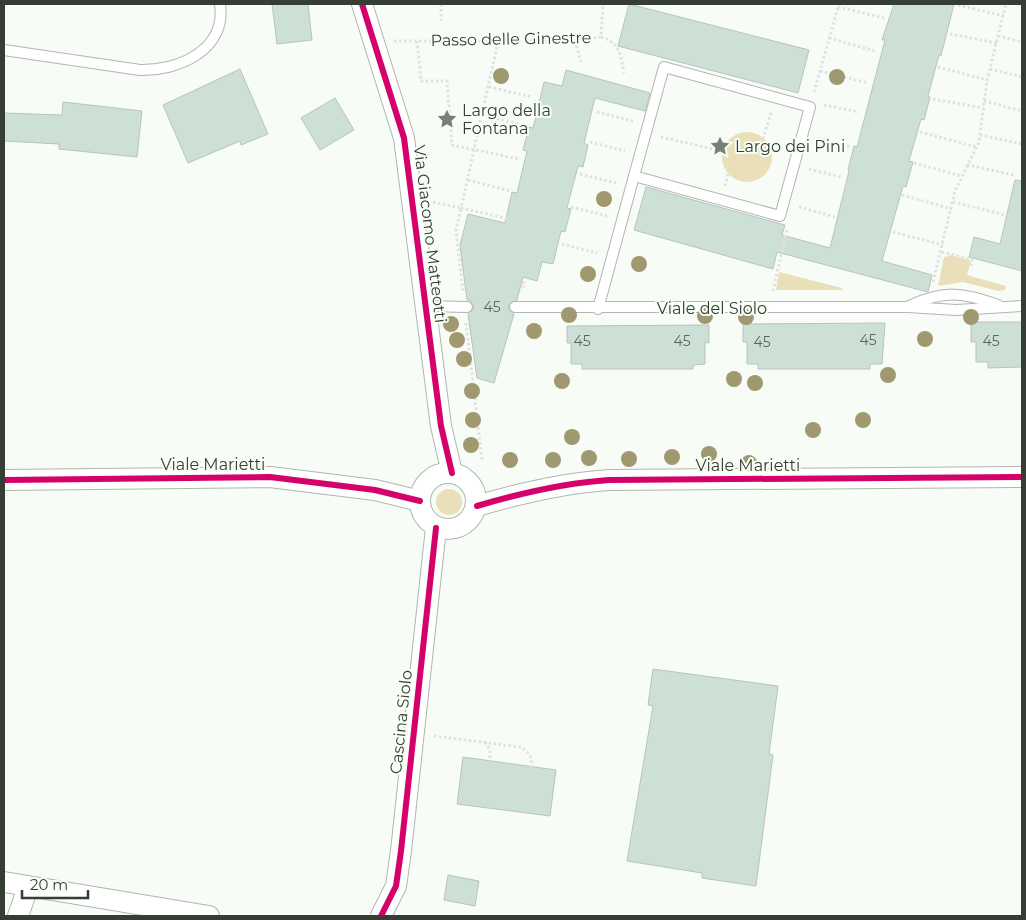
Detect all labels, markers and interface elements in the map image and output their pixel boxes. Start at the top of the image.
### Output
street label: Passo delle Ginestre [430,28,592,50]
place label: Largo della Fontana [462,101,551,138]
place icon: Largo della Fontana [436,108,458,130]
place icon: Largo dei Pini [709,135,731,157]
place label: Largo dei Pini [735,137,845,156]
street label: Via Giacomo Matteotti [410,144,450,324]
house number: 45 [483,298,501,316]
street label: Viale del Siolo [657,299,767,318]
house number: 45 [859,331,877,349]
house number: 45 [573,332,591,350]
house number: 45 [673,332,691,350]
house number: 45 [982,332,1000,350]
house number: 45 [753,333,771,351]
street label: Viale Marietti [161,455,265,474]
street label: Viale Marietti [696,456,800,475]
street label: Cascina Siolo [386,669,416,775]
scale bar [22,868,89,900]
text: 20 m [30,875,68,894]

